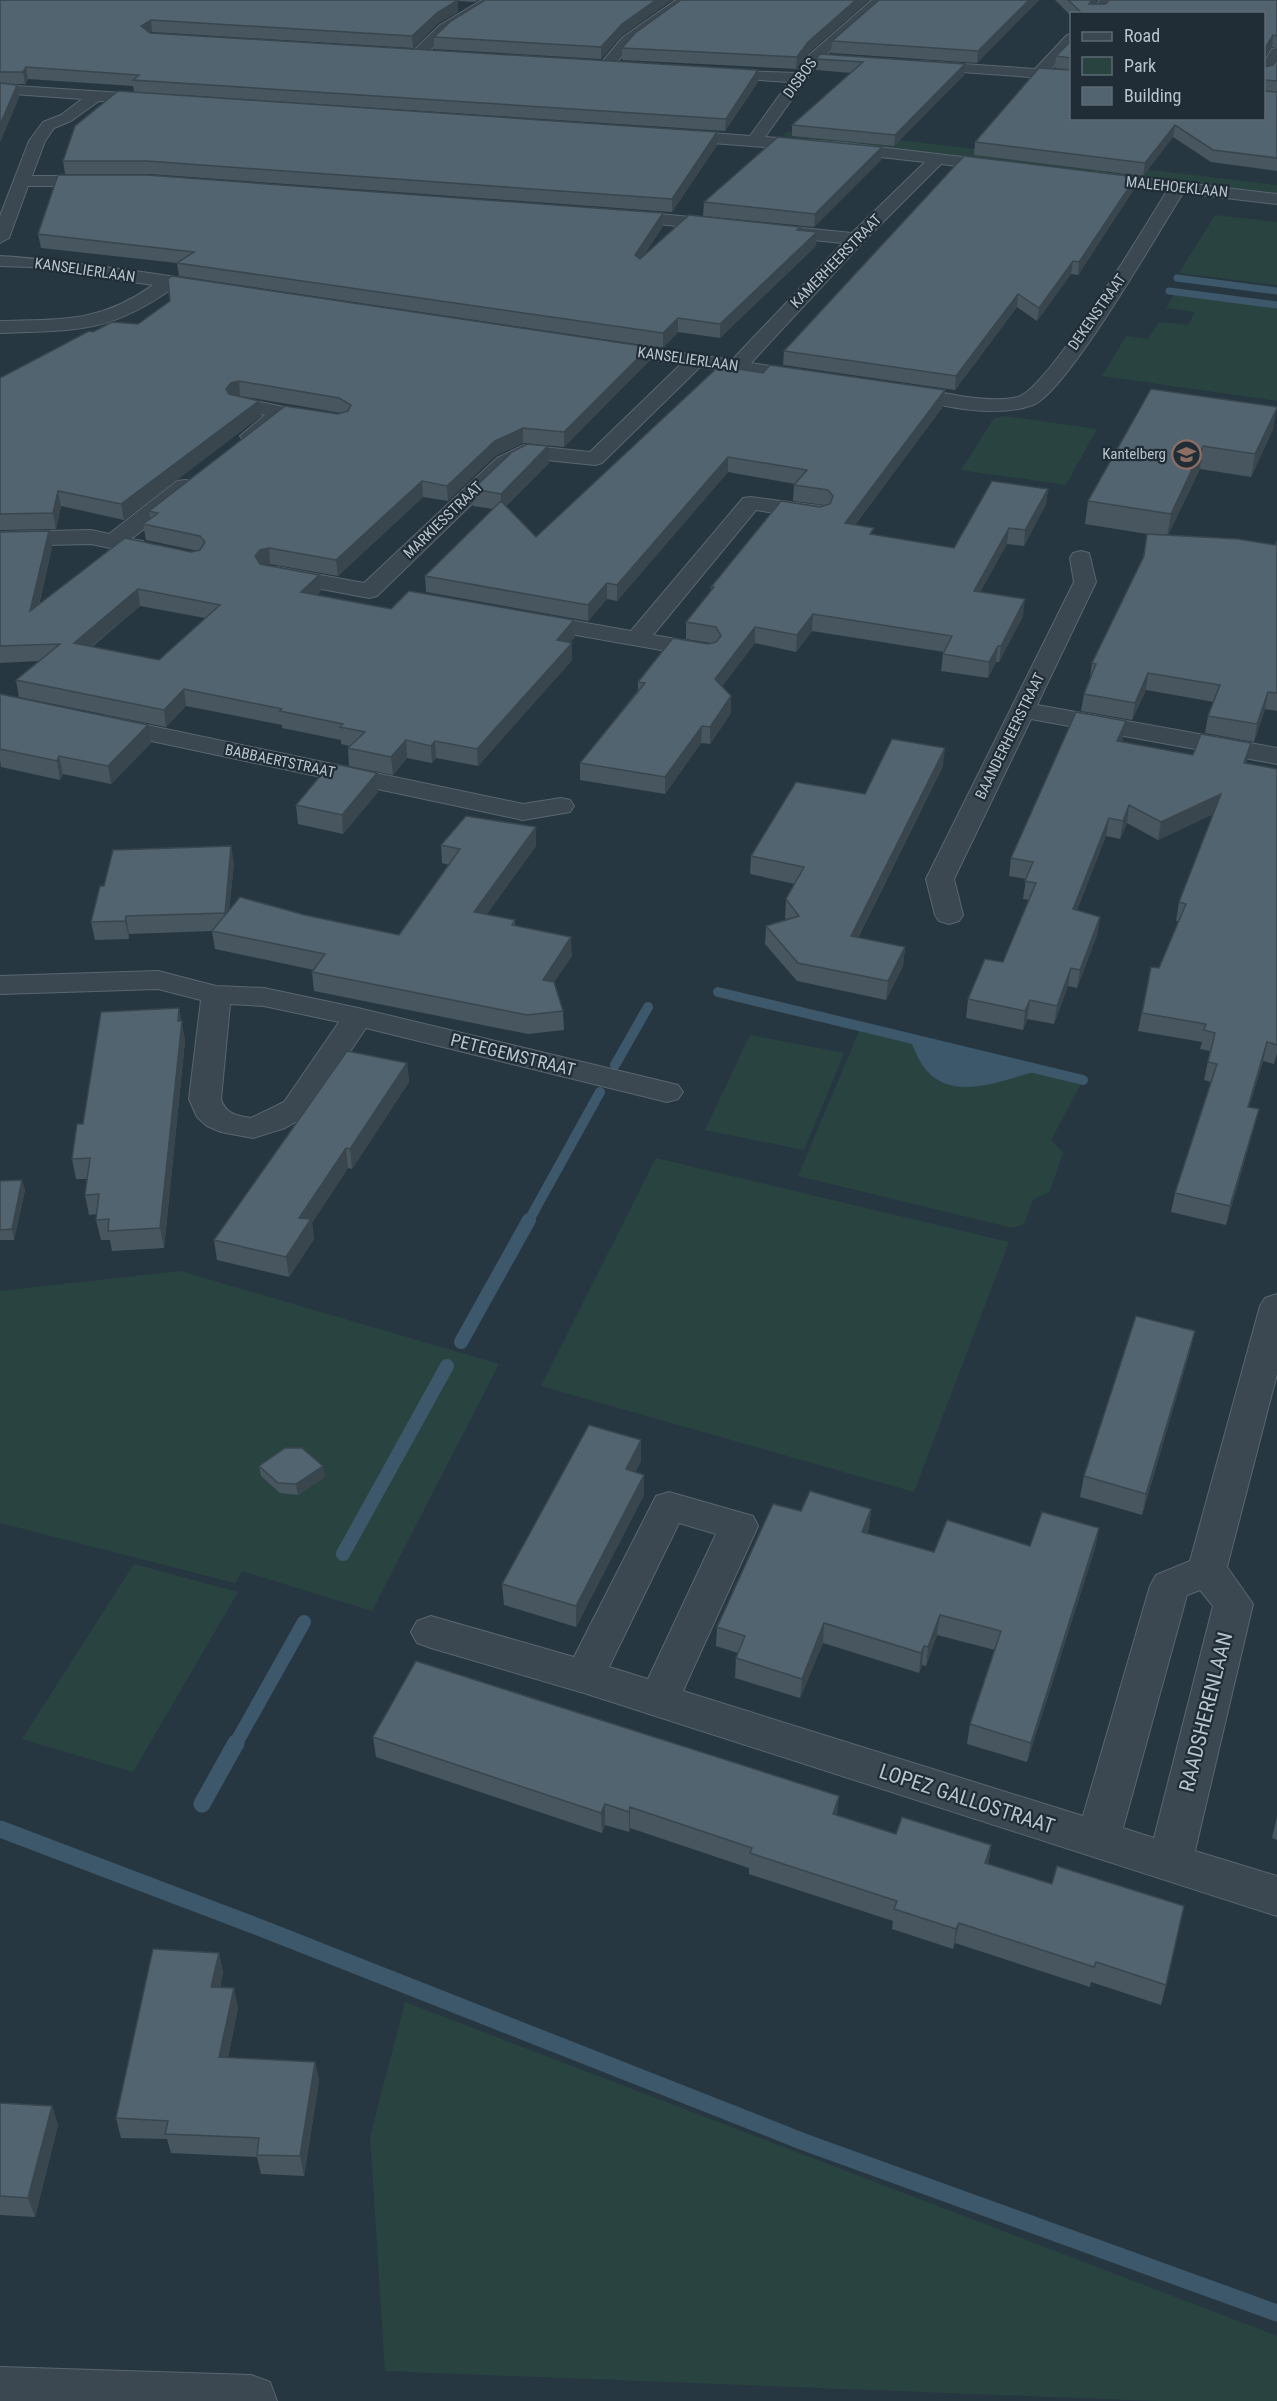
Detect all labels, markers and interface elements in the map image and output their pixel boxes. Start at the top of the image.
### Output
legend [1070,12,1265,120]
text: Road [1124,25,1160,46]
street label: DISBOS [779,54,821,102]
text: Park [1124,55,1156,76]
text: Building [1124,85,1181,106]
street label: MALEHOEKLAAN [1125,173,1229,201]
street label: KAMERHEERSTRAAT [787,210,885,312]
street label: KANSELIERLAAN [33,254,137,286]
street label: DEKENSTRAAT [1064,270,1130,353]
street label: KANSELIERLAAN [636,343,740,375]
school or university icon: Kantelberg [1171,438,1203,470]
place label: Kantelberg [1102,445,1166,463]
street label: MARKIESSTRAAT [400,478,486,562]
street label: BAANDERHEERSTRAAT [972,670,1049,802]
street label: BABBAERTSTRAAT [223,741,337,781]
street label: PETEGEMSTRAAT [449,1029,578,1080]
street label: RAADSHERENLAAN [1175,1630,1237,1794]
street label: LOPEZ GALLOSTRAAT [876,1759,1058,1839]

